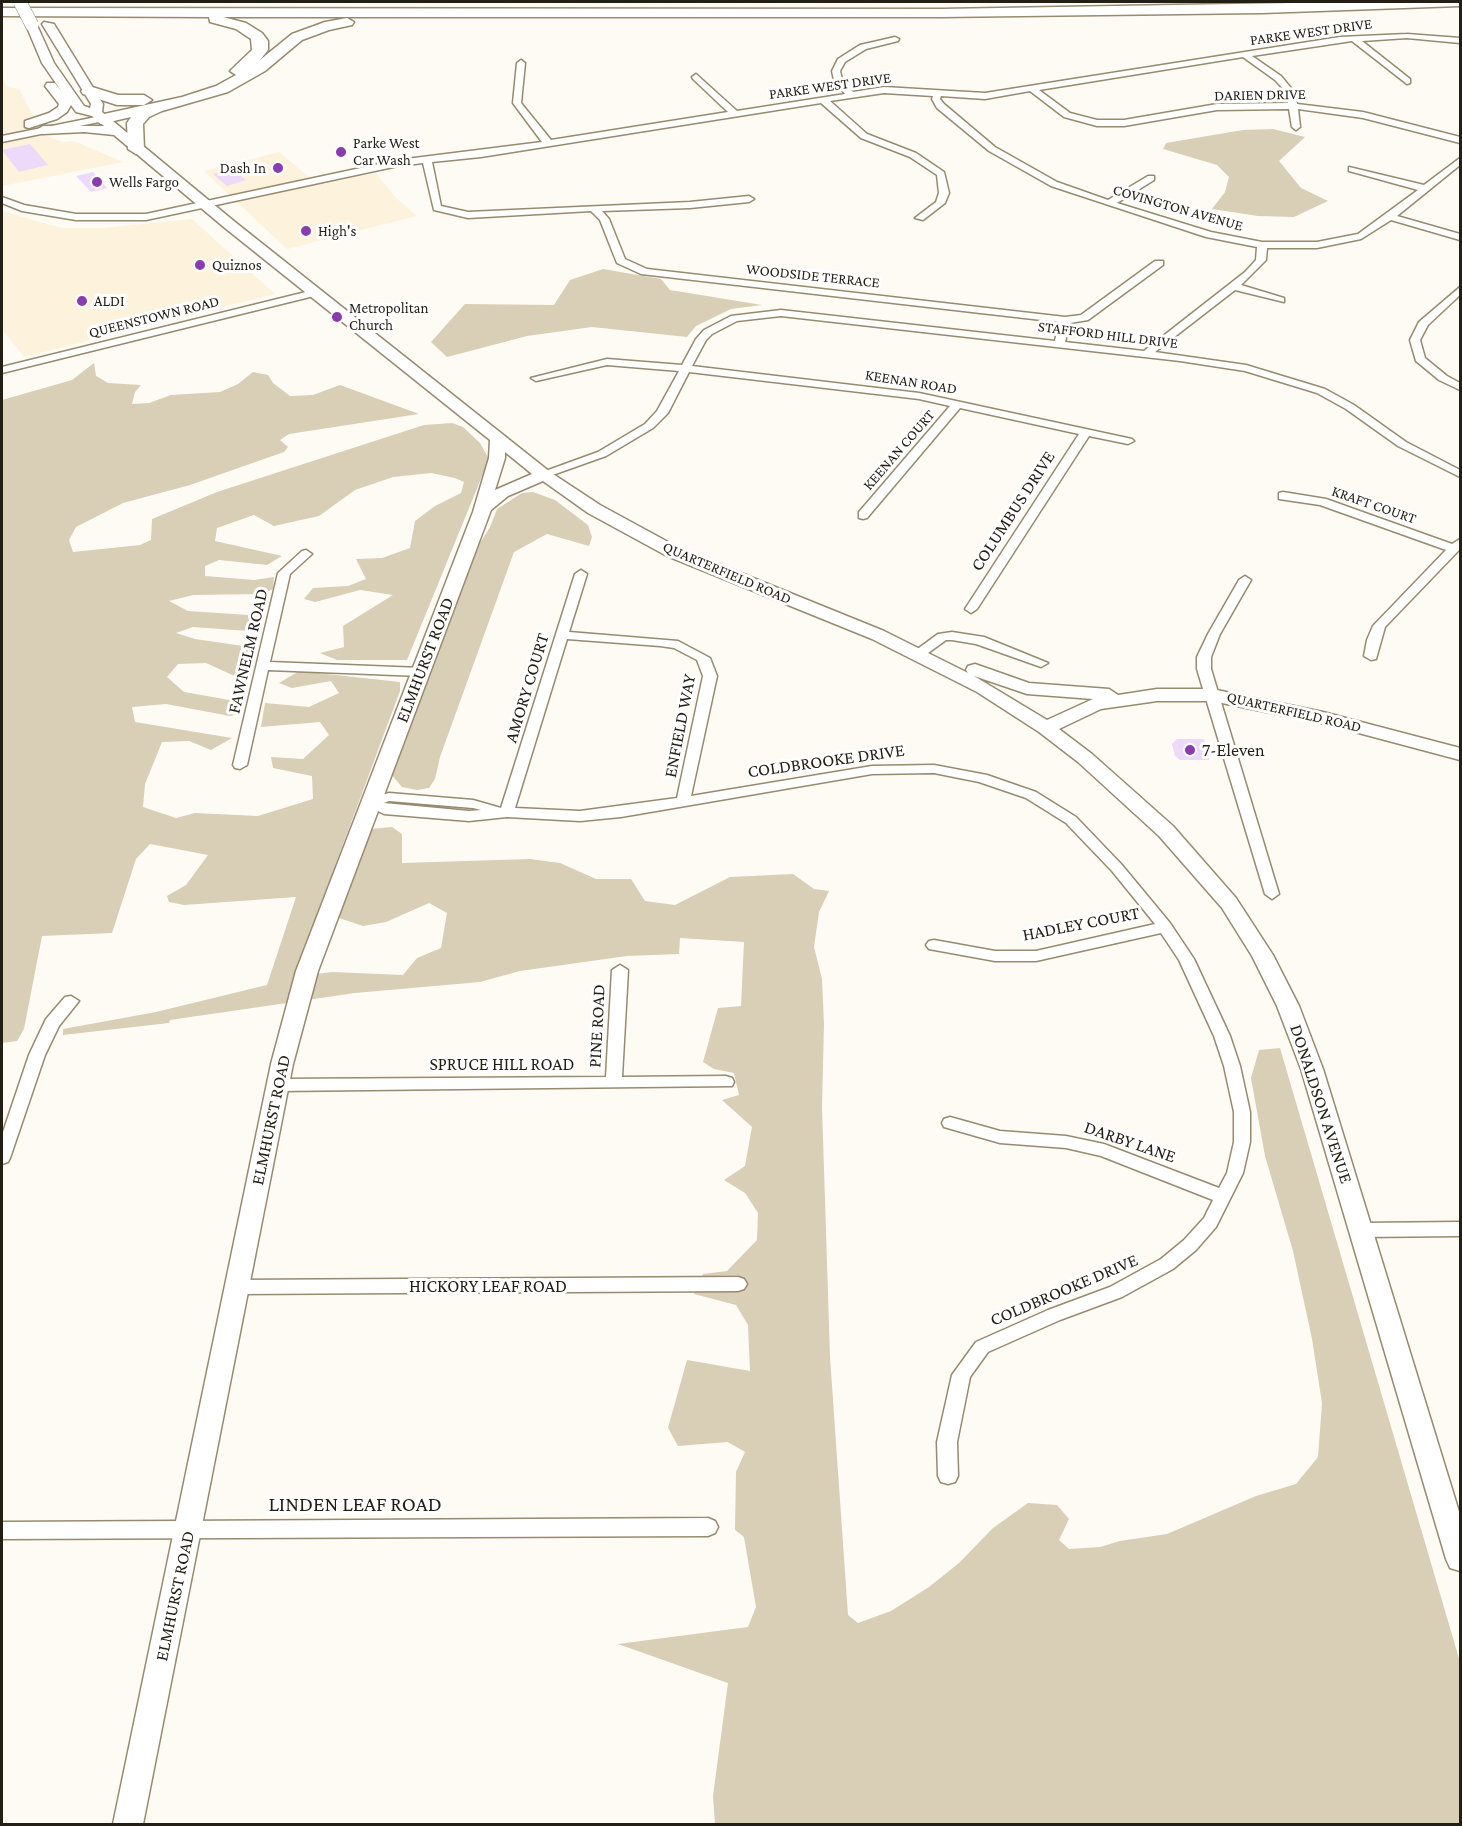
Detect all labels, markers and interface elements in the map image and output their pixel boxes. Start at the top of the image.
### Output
street label: PARKE WEST DRIVE [1249,15,1373,49]
street label: PARKE WEST DRIVE [768,69,892,103]
street label: DARIEN DRIVE [1214,85,1306,105]
place label: Parke West Car Wash [353,134,420,169]
marker: Parke West Car Wash [334,145,348,159]
place label: Dash In [220,159,266,177]
marker: Dash In [271,161,285,175]
place label: Wells Fargo [109,173,179,191]
marker: Wells Fargo [90,175,104,189]
street label: COVINGTON AVENUE [1111,181,1245,235]
place label: High's [318,222,356,240]
marker: High's [299,224,313,238]
place label: Quiznos [212,256,262,274]
marker: Quiznos [193,258,207,272]
street label: WOODSIDE TERRACE [745,260,881,292]
street label: QUEENSTOWN ROAD [87,292,221,342]
place label: ALDI [94,292,125,310]
marker: ALDI [75,294,89,308]
place label: Metropolitan Church [349,299,429,334]
marker: Metropolitan Church [330,310,344,324]
street label: STAFFORD HILL DRIVE [1037,317,1179,353]
street label: KEENAN ROAD [864,366,958,398]
street label: KEENAN COURT [859,406,939,494]
street label: COLUMBUS DRIVE [966,447,1060,575]
street label: KRAFT COURT [1329,482,1419,528]
street label: QUARTERFIELD ROAD [660,538,794,608]
street label: FAWNELM ROAD [223,586,273,716]
street label: ELMHURST ROAD [391,594,459,726]
street label: AMORY COURT [500,631,554,745]
street label: ENFIELD WAY [659,672,701,780]
street label: QUARTERFIELD ROAD [1225,688,1363,736]
street label: COLDBROOKE DRIVE [746,739,906,783]
place label: 7-Eleven [1202,739,1265,761]
marker: 7-Eleven [1183,743,1197,757]
street label: HADLEY COURT [1021,902,1141,946]
street label: PINE ROAD [584,984,610,1068]
street label: DONALDSON AVENUE [1285,1022,1357,1186]
street label: ELMHURST ROAD [247,1053,295,1187]
street label: SPRUCE HILL ROAD [429,1053,575,1075]
street label: DARBY LANE [1081,1116,1179,1168]
street label: COLDBROOKE DRIVE [987,1249,1141,1331]
street label: HICKORY LEAF ROAD [409,1275,567,1297]
street label: LINDEN LEAF ROAD [268,1492,442,1518]
street label: ELMHURST ROAD [151,1529,199,1663]

